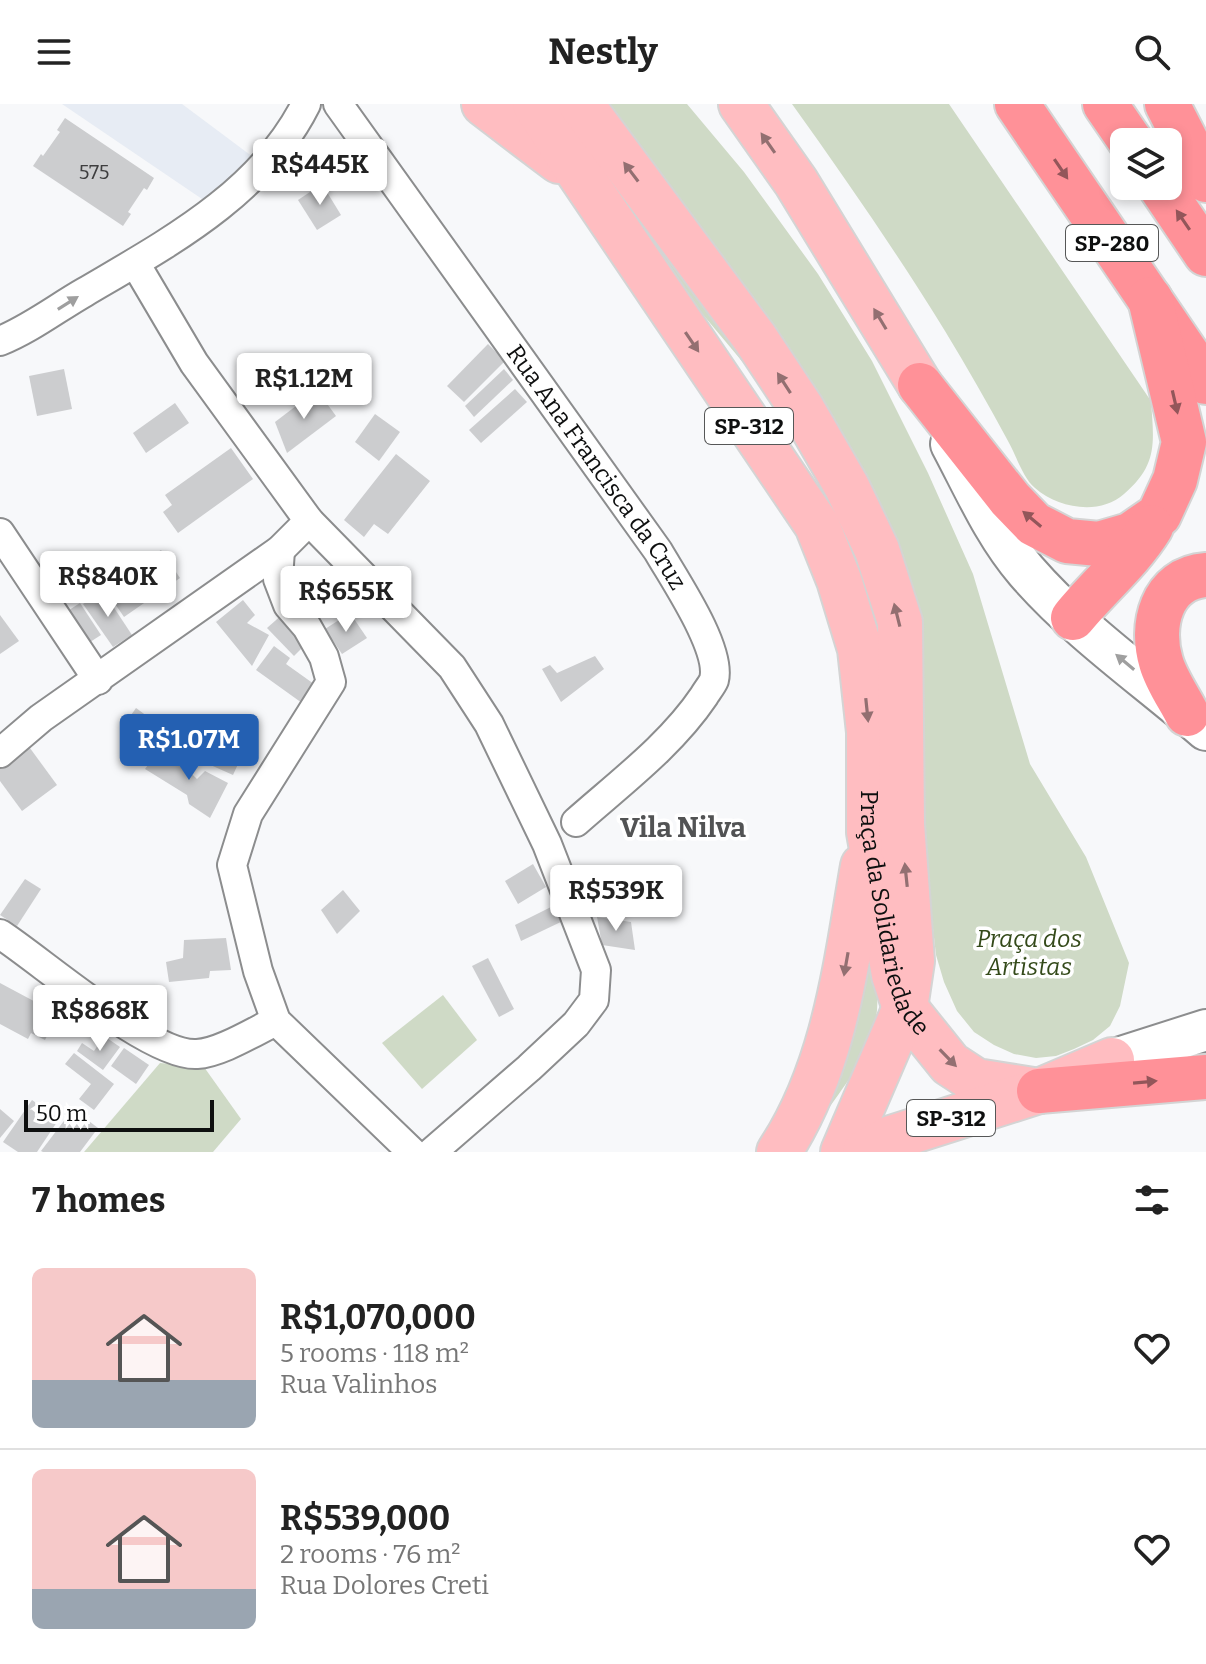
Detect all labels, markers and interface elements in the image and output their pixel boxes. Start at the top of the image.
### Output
icon: menu [32,30,76,74]
text: Nestly [548,30,658,74]
icon: search [1130,30,1174,74]
map controls [1110,128,1182,200]
button: layers [1110,128,1182,200]
one-way arrow [761,133,776,154]
pin: R$445K [255,139,385,207]
text: R$445K [271,149,369,180]
one-way arrow [1053,158,1068,179]
house number: 575 [79,160,109,184]
one-way arrow [624,162,640,183]
one-way arrow [1176,209,1191,230]
road number: SP-280 [1066,225,1158,261]
one-way arrow [57,295,78,310]
one-way arrow [873,308,887,330]
one-way arrow [685,331,700,352]
street label: Rua Ana Francisca da Cruz [501,339,692,595]
pin: R$1.12M [230,353,378,421]
text: R$1.12M [255,363,353,394]
one-way arrow [777,372,792,393]
one-way arrow [1169,390,1182,415]
road number: SP-312 [705,408,793,444]
one-way arrow [1022,511,1042,528]
pin: R$840K [43,551,173,619]
text: R$840K [58,561,158,592]
pin: R$655K [281,566,411,634]
text: R$655K [298,576,394,607]
one-way arrow [890,603,903,628]
one-way arrow [1115,654,1135,671]
one-way arrow [860,698,873,723]
pin: R$1.07M [115,714,263,782]
text: R$1.07M [138,724,240,755]
street label: Praça da Solidariedade [854,790,935,1041]
district label: Vila Nilva [620,811,746,844]
one-way arrow [900,862,913,887]
pin: R$539K [551,865,681,933]
text: R$539K [568,875,664,906]
park label: Praça dos Artistas [976,925,1082,981]
one-way arrow [840,952,852,977]
pin: R$868K [35,985,165,1053]
text: R$868K [51,995,149,1026]
one-way arrow [938,1048,956,1067]
one-way arrow [1133,1076,1158,1089]
scale bar [24,1096,214,1132]
text: 50 m [36,1100,87,1127]
road number: SP-312 [907,1100,995,1136]
icon: filters [1130,1178,1174,1222]
text: 7 homes [32,1180,165,1221]
text: R$1,070,000 [280,1297,476,1338]
icon: home [96,1300,192,1396]
icon: heart [1130,1326,1174,1370]
text: 5 rooms · 118 m² [280,1338,469,1369]
text: Rua Valinhos [280,1369,438,1400]
text: R$539,000 [280,1498,450,1539]
icon: home [96,1501,192,1597]
icon: heart [1130,1527,1174,1571]
text: 2 rooms · 76 m² [280,1539,460,1570]
text: Rua Dolores Creti [280,1570,489,1601]

